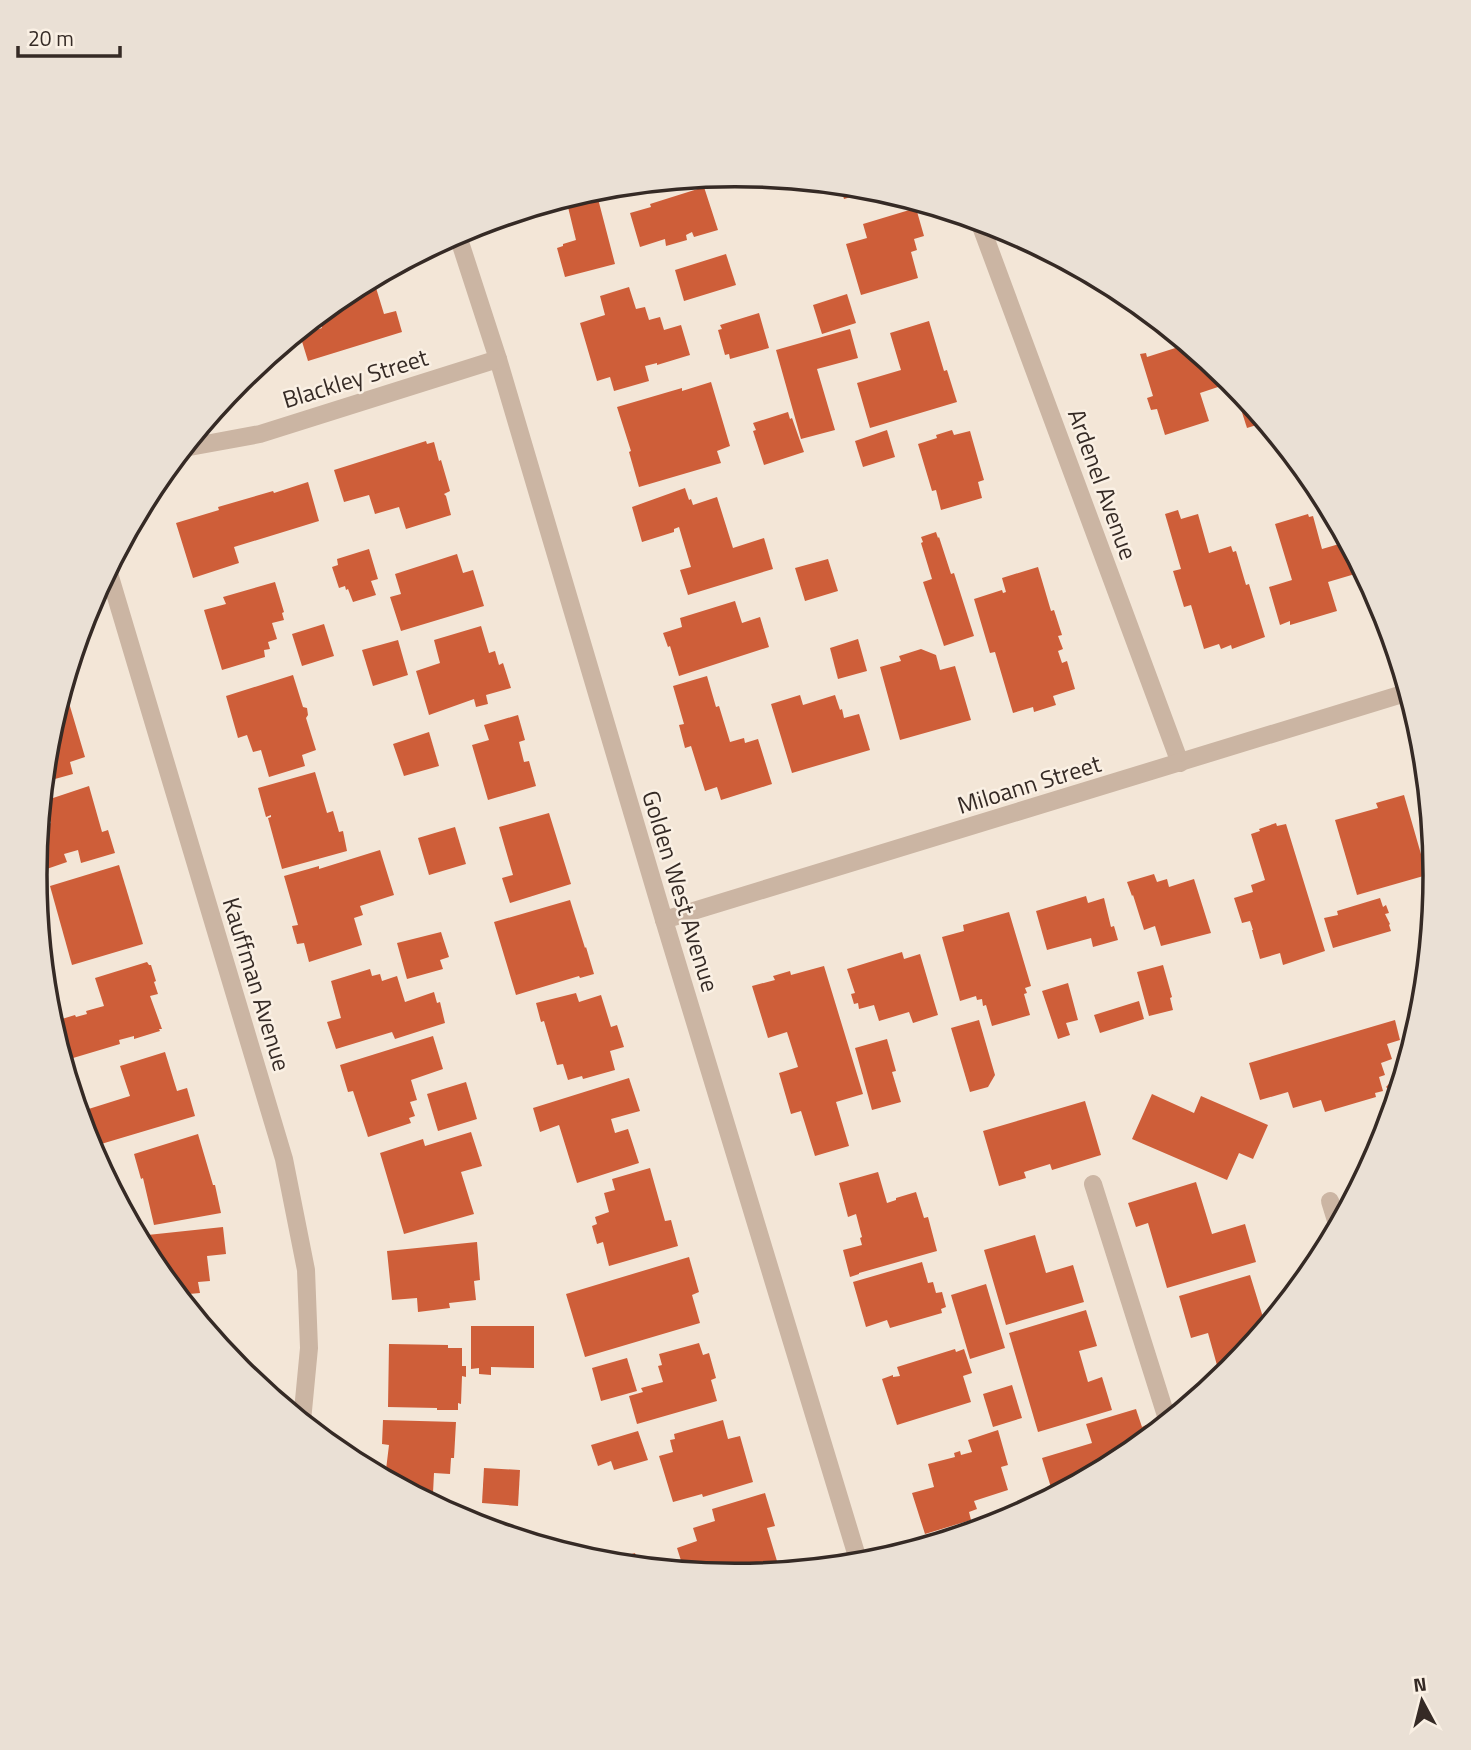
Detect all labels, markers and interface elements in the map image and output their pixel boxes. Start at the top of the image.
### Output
scale bar [18,14,119,58]
text: 20 m [28,22,74,54]
street label: Blackley Street [278,339,433,417]
street label: Ardenel Avenue [1059,404,1147,564]
street label: Miloann Street [953,745,1106,823]
street label: Golden West Avenue [633,786,729,996]
street label: Kauffman Avenue [214,893,300,1075]
north arrow [1387,1666,1457,1736]
text: N [1412,1668,1428,1699]

